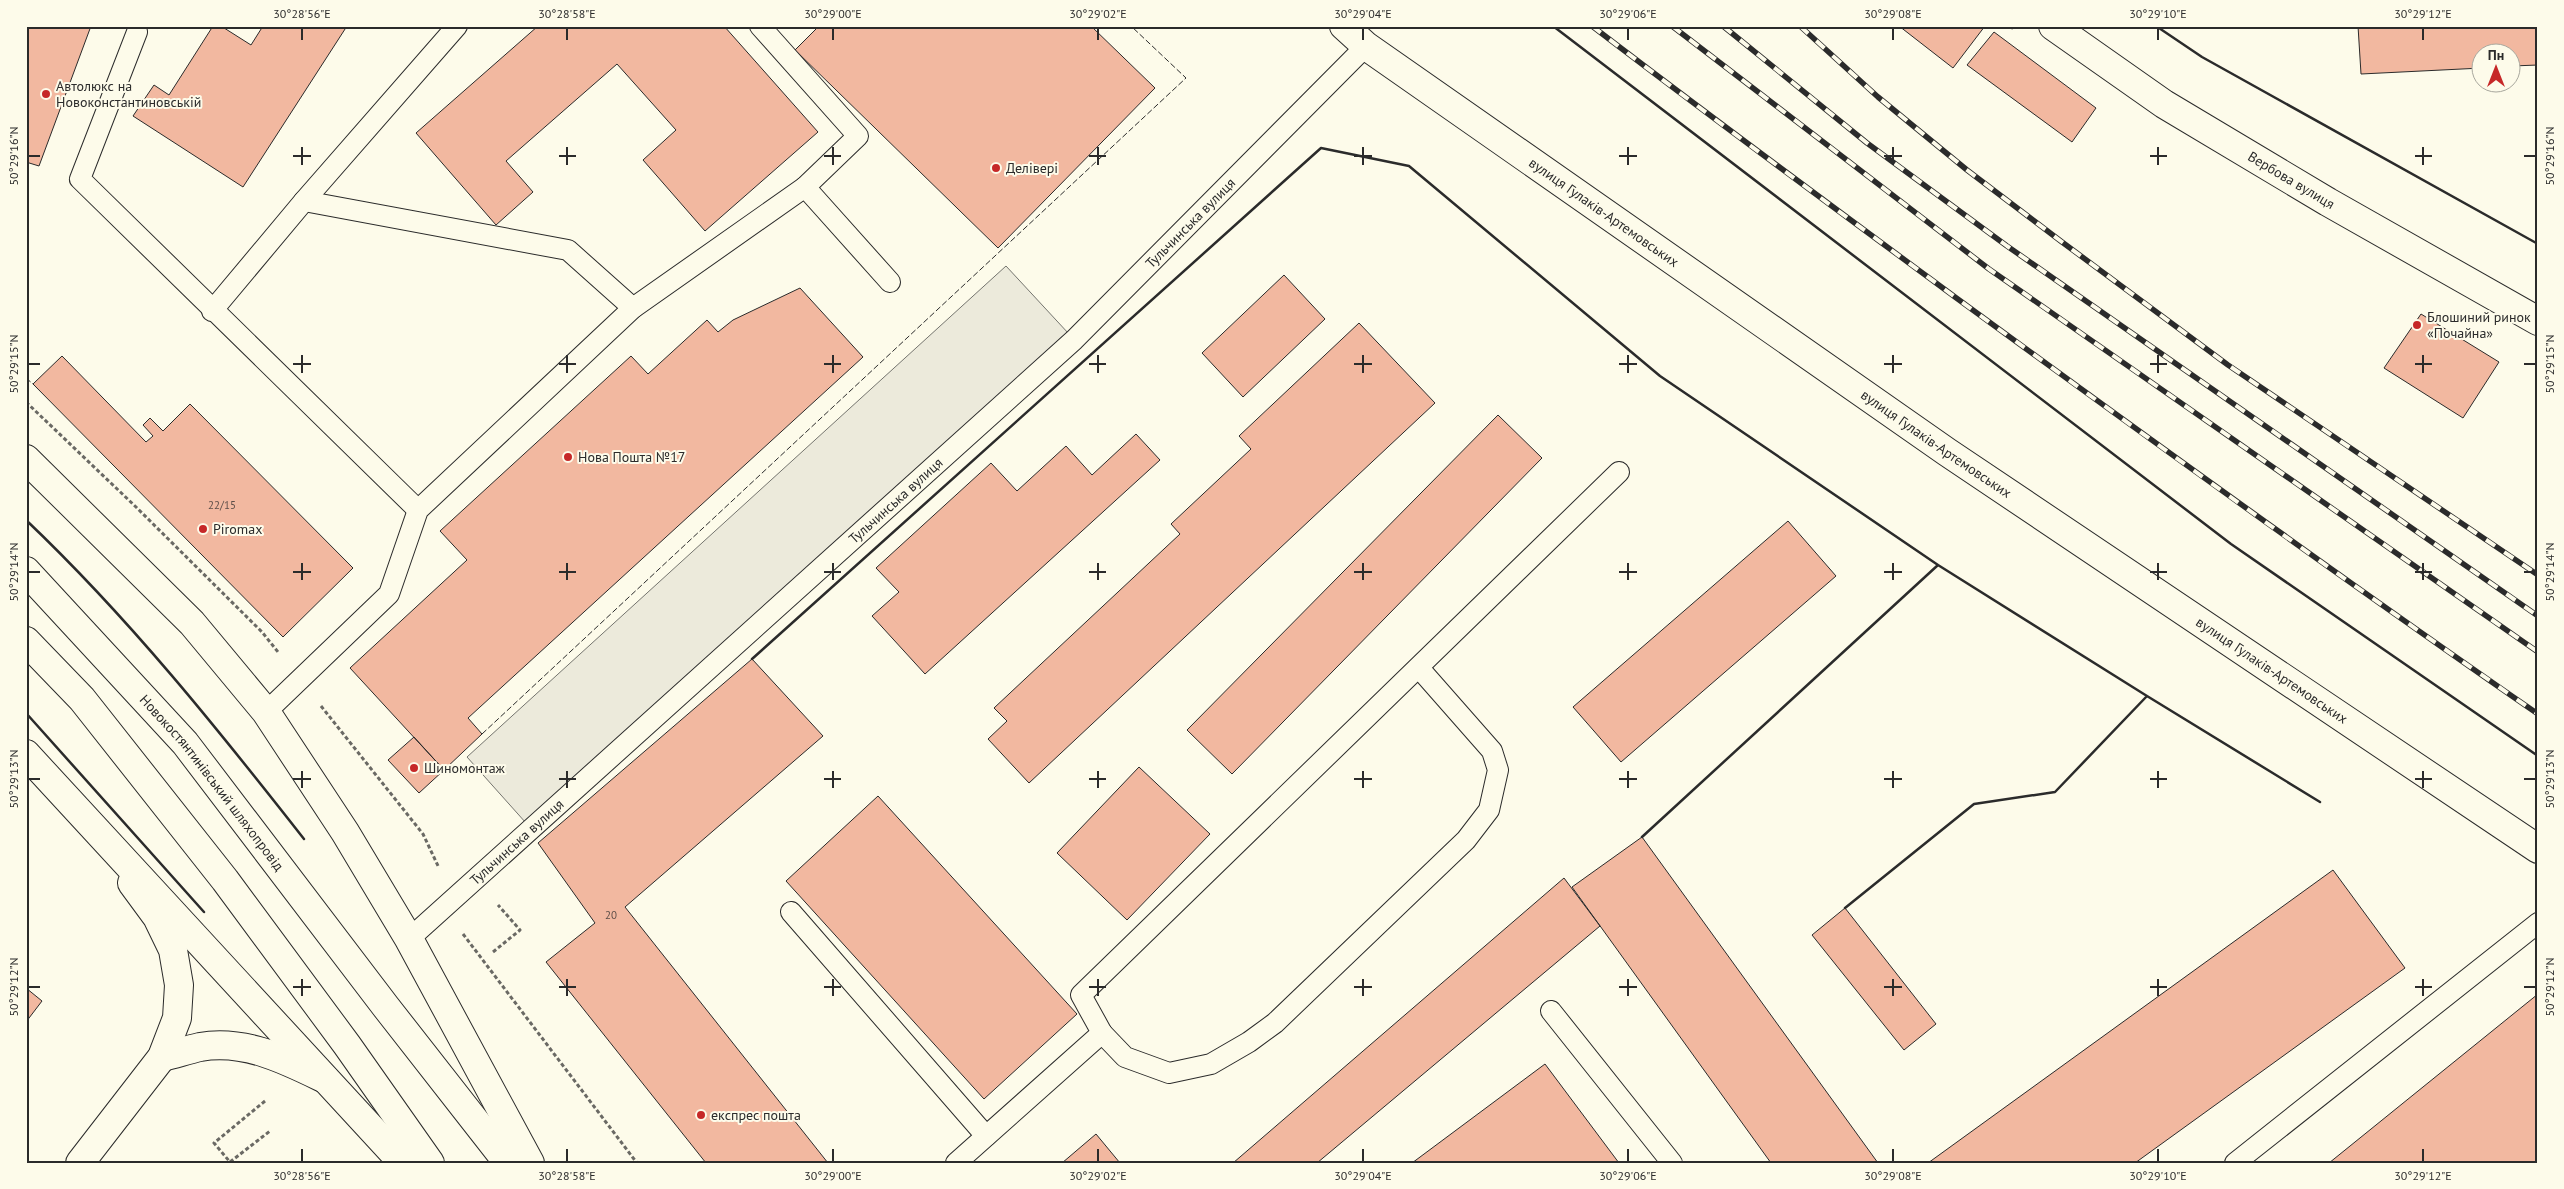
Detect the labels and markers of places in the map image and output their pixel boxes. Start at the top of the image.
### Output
place label: Автолюкс на Новоконстантиновській [56,77,201,111]
marker: Автолюкс на Новоконстантиновській [40,88,52,100]
place label: Делівері [1006,159,1058,177]
marker: Делівері [990,162,1002,174]
place label: Блошиний ринок «Почайна» [2427,308,2531,342]
marker: Блошиний ринок «Почайна» [2411,319,2423,331]
place label: Нова Пошта №17 [578,448,685,466]
marker: Нова Пошта №17 [562,451,574,463]
place label: Piromax [213,520,262,538]
marker: Piromax [197,523,209,535]
place label: Шиномонтаж [424,759,506,777]
marker: Шиномонтаж [408,762,420,774]
place label: експрес пошта [711,1106,801,1124]
marker: експрес пошта [695,1109,707,1121]

